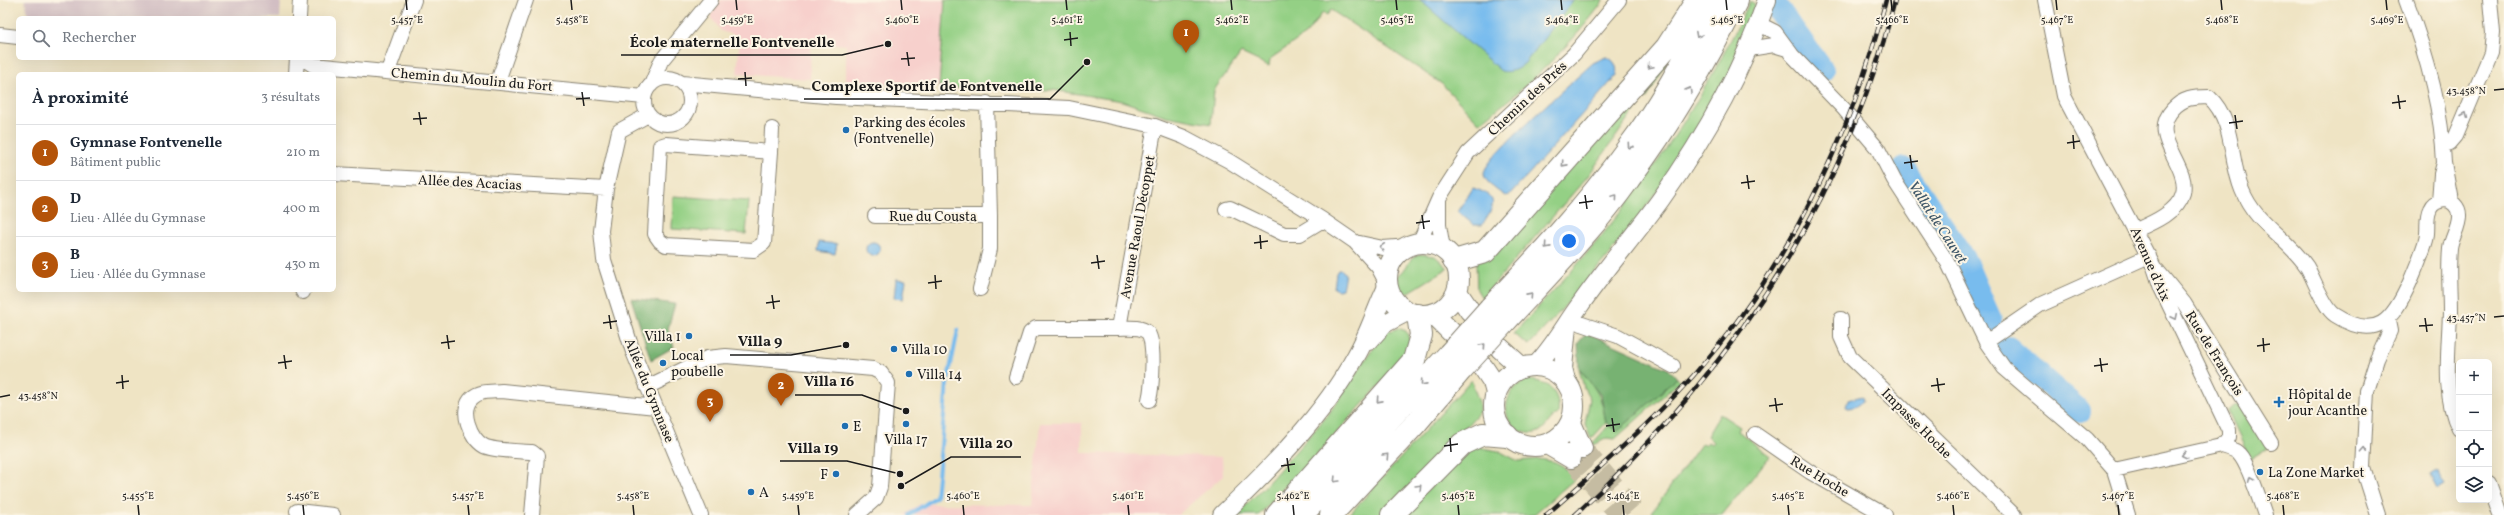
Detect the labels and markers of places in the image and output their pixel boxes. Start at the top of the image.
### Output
pin: 1 [1173,20,1199,53]
callout: École maternelle Fontvenelle [621,28,842,55]
callout: Complexe Sportif de Fontvenelle [804,72,1050,99]
place label: Parking des écoles (Fontvenelle) [854,114,965,149]
marker: Parking des écoles (Fontvenelle) [841,125,851,135]
place label: Villa 1 [644,328,681,347]
callout: Villa 9 [730,328,791,355]
marker: Villa 1 [684,331,694,341]
place label: Villa 10 [902,341,947,360]
marker: Villa 10 [889,344,899,354]
place label: Local poubelle [671,347,724,382]
marker: Local poubelle [658,358,668,368]
place label: Villa 14 [917,366,962,385]
callout: Villa 16 [795,368,862,395]
marker: Villa 14 [904,369,914,379]
pin: 2 [768,373,794,406]
place label: Hôpital de jour Acanthe [2288,386,2367,421]
pin: 3 [697,389,723,422]
marker: Hôpital de jour Acanthe [2273,396,2285,408]
place label: E [853,418,861,437]
marker: Villa 17 [901,419,911,429]
marker: E [840,421,850,431]
callout: Villa 20 [951,430,1021,457]
place label: Villa 17 [884,431,928,450]
callout: Villa 19 [780,434,847,461]
place label: La Zone Market [2268,464,2365,483]
place label: F [820,466,828,485]
marker: La Zone Market [2255,467,2265,477]
marker: F [831,469,841,479]
place label: A [759,484,769,503]
marker: A [746,487,756,497]

